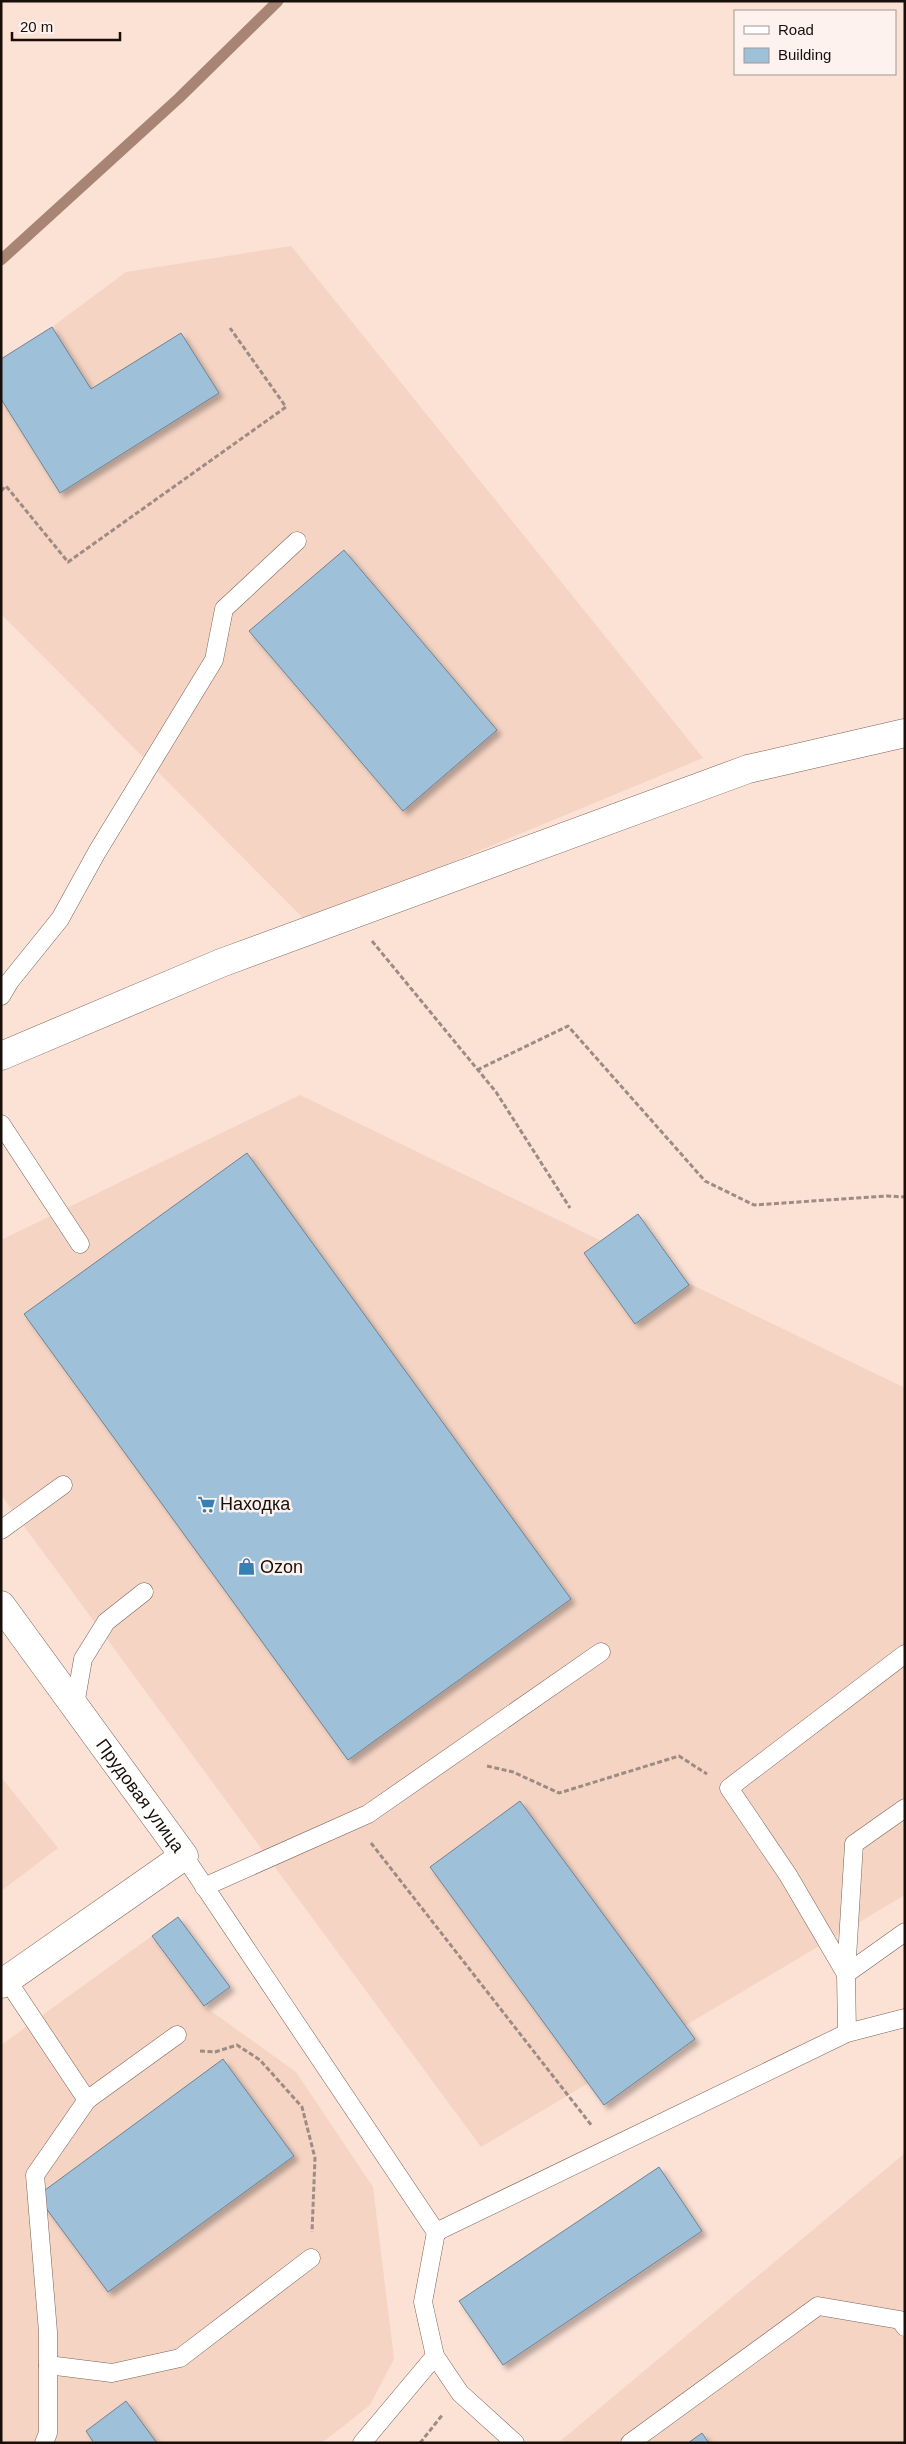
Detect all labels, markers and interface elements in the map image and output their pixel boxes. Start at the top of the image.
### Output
scale bar [12,10,120,42]
legend [734,10,896,75]
text: 20 m [20,18,53,35]
text: Road [778,21,814,38]
text: Building [778,46,831,63]
supermarket icon: Находка [196,1494,216,1514]
place label: Находка [220,1494,291,1514]
shop icon: Ozon [236,1557,256,1577]
place label: Ozon [260,1557,303,1577]
street label: Прудовая улица [92,1735,189,1857]

